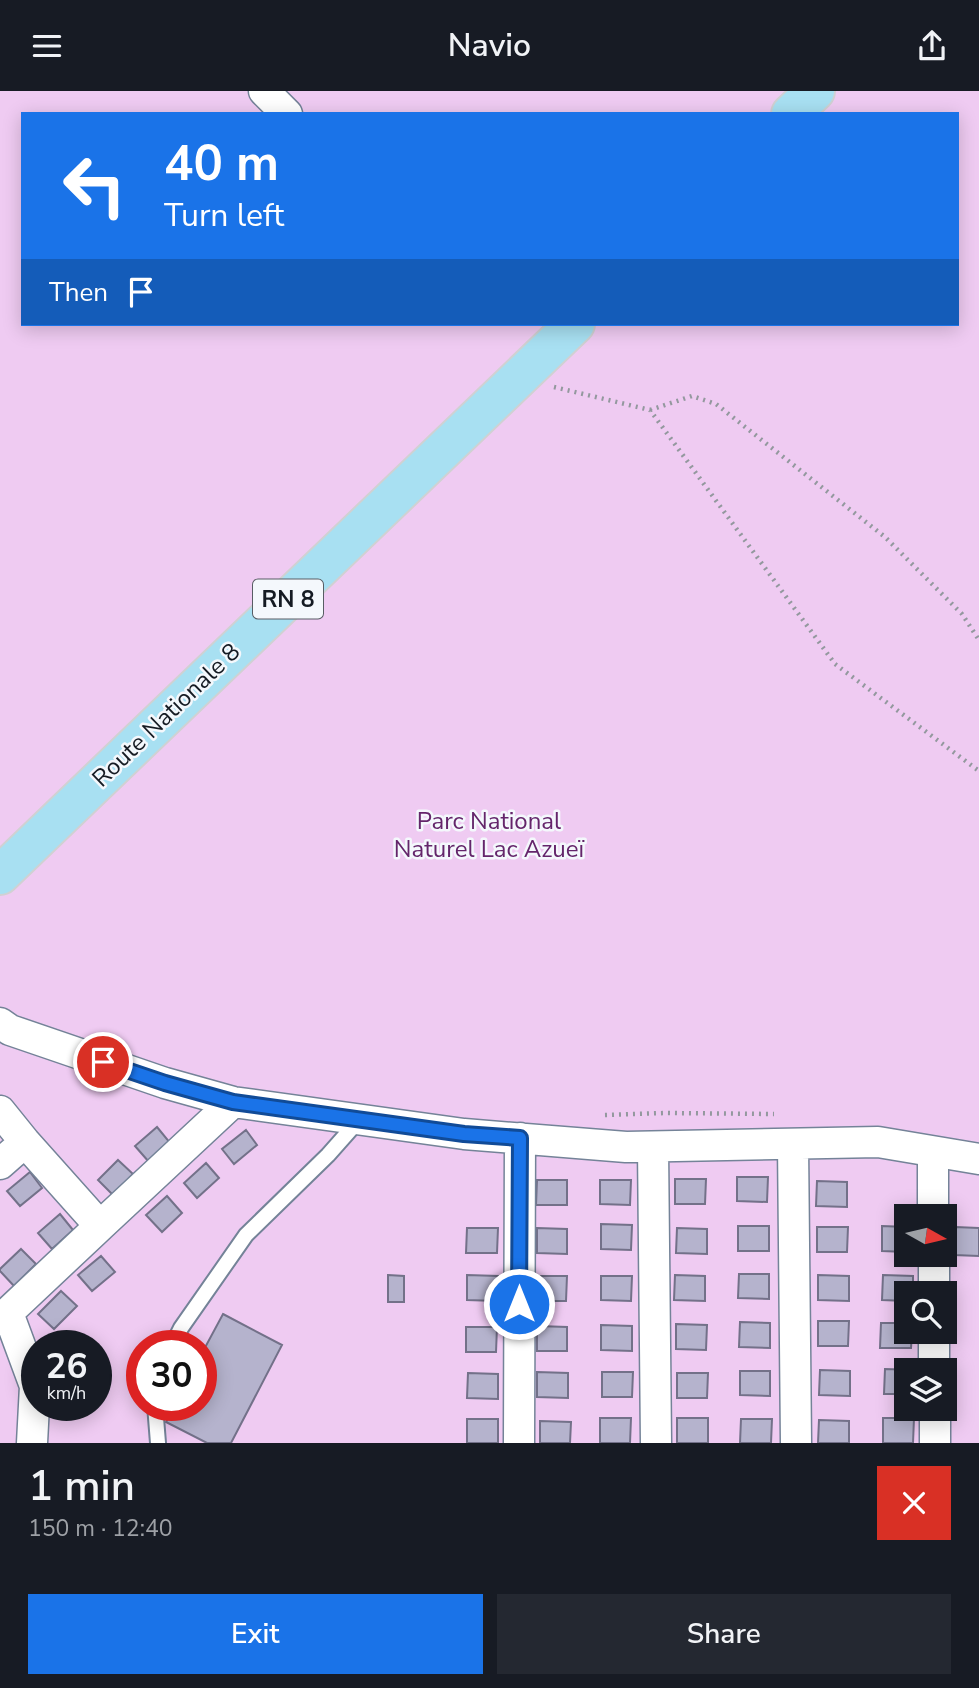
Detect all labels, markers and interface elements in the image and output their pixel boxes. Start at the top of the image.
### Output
text: Navio [448,24,531,67]
icon: menu [28,27,66,65]
icon: share [913,27,951,65]
text: 40 m [164,130,279,197]
icon: left [49,140,140,231]
text: Turn left [164,194,284,237]
icon: arrive [122,273,160,311]
text: Then [49,275,108,310]
road number: RN 8 [253,579,323,619]
street label: Route Nationale 8 [85,636,247,794]
park label: Parc National Naturel Lac Azueï [394,805,585,865]
pin [73,1032,133,1092]
icon: arrive [84,1043,122,1081]
north arrow [894,1204,957,1267]
map controls [894,1204,957,1421]
position arrow [482,1267,556,1341]
button: search [894,1281,957,1344]
speed limit sign: 30 [126,1330,217,1421]
text: 26 [45,1343,88,1390]
button: layers [894,1358,957,1421]
text: km/h [47,1381,86,1405]
text: 1 min [28,1458,135,1515]
button: close [877,1466,951,1540]
text: 150 m · 12:40 [28,1513,173,1544]
button: Exit [28,1594,483,1674]
button: Share [497,1594,951,1674]

